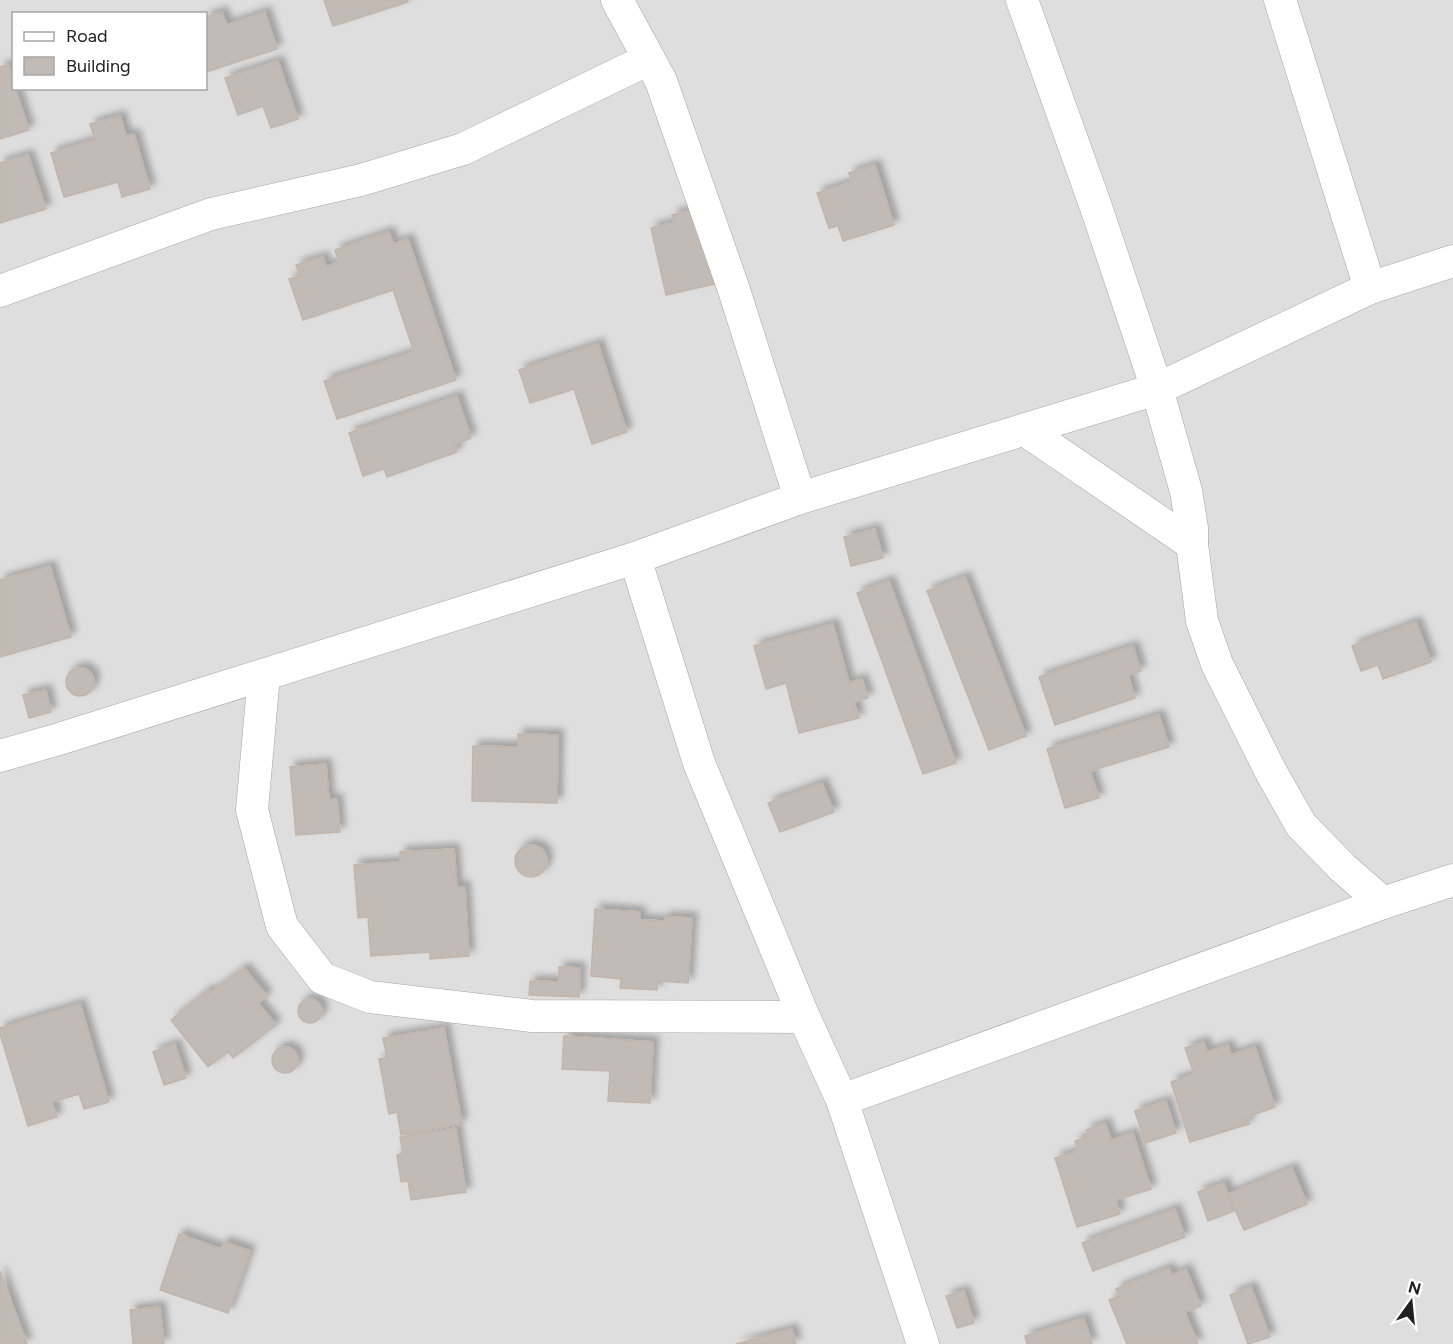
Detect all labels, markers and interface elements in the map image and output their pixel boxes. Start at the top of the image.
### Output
legend [12,12,207,90]
text: Road [66,25,107,47]
text: Building [66,55,131,77]
north arrow [1381,1272,1441,1332]
text: N [1406,1277,1423,1299]

